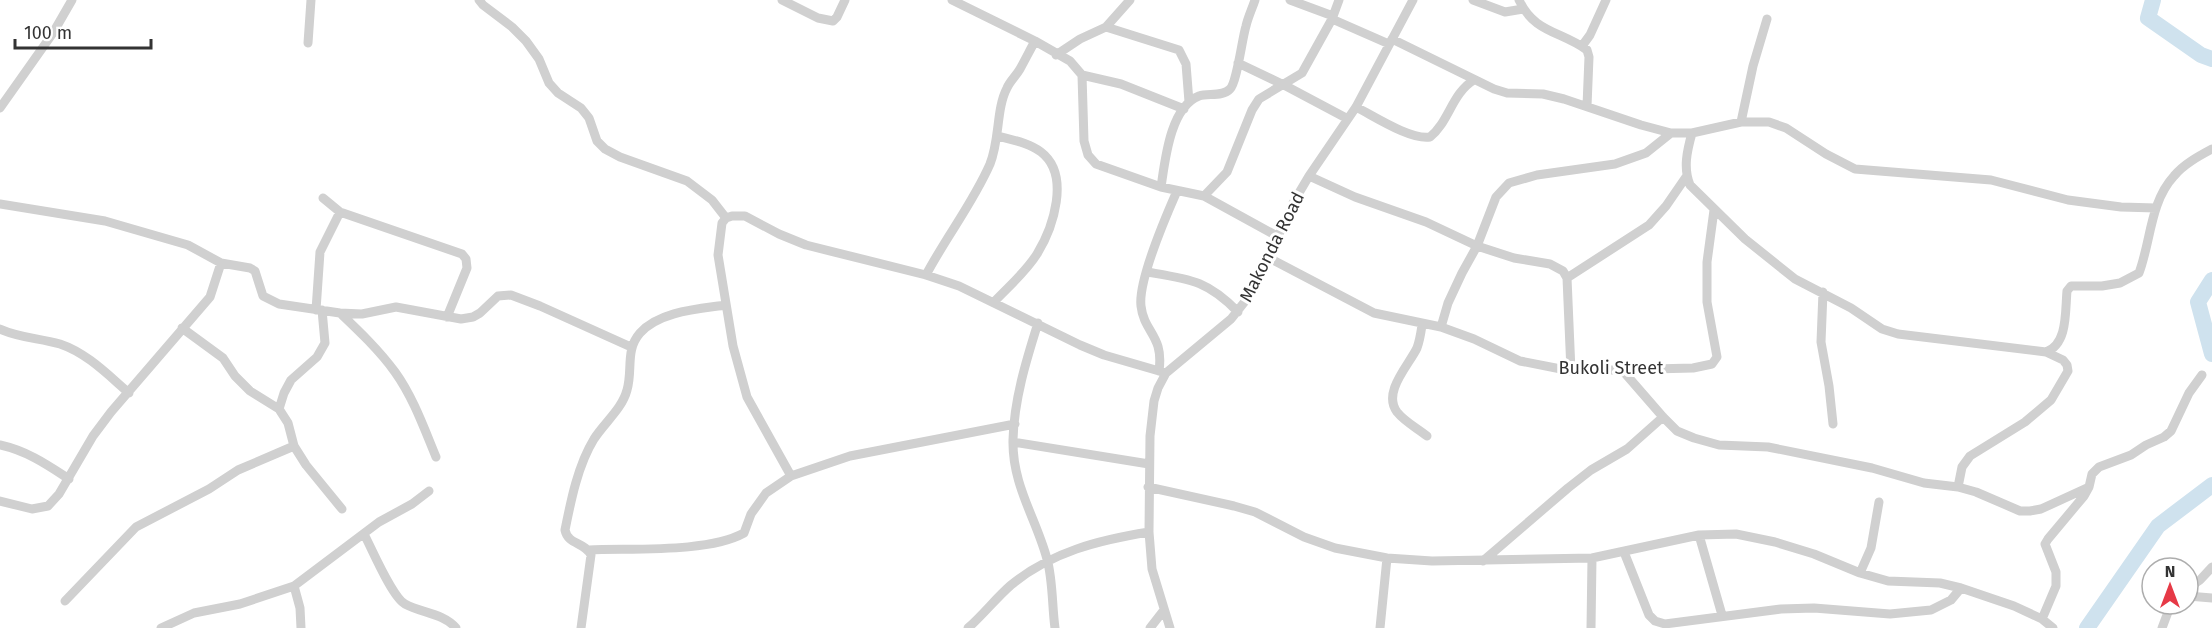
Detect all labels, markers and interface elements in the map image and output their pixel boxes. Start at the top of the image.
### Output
scale bar [15,12,152,50]
text: 100 m [24,22,72,44]
street label: Makonda Road [1235,188,1309,306]
street label: Bukoli Street [1559,357,1664,379]
north arrow [2140,556,2200,616]
text: N [2165,562,2175,581]

